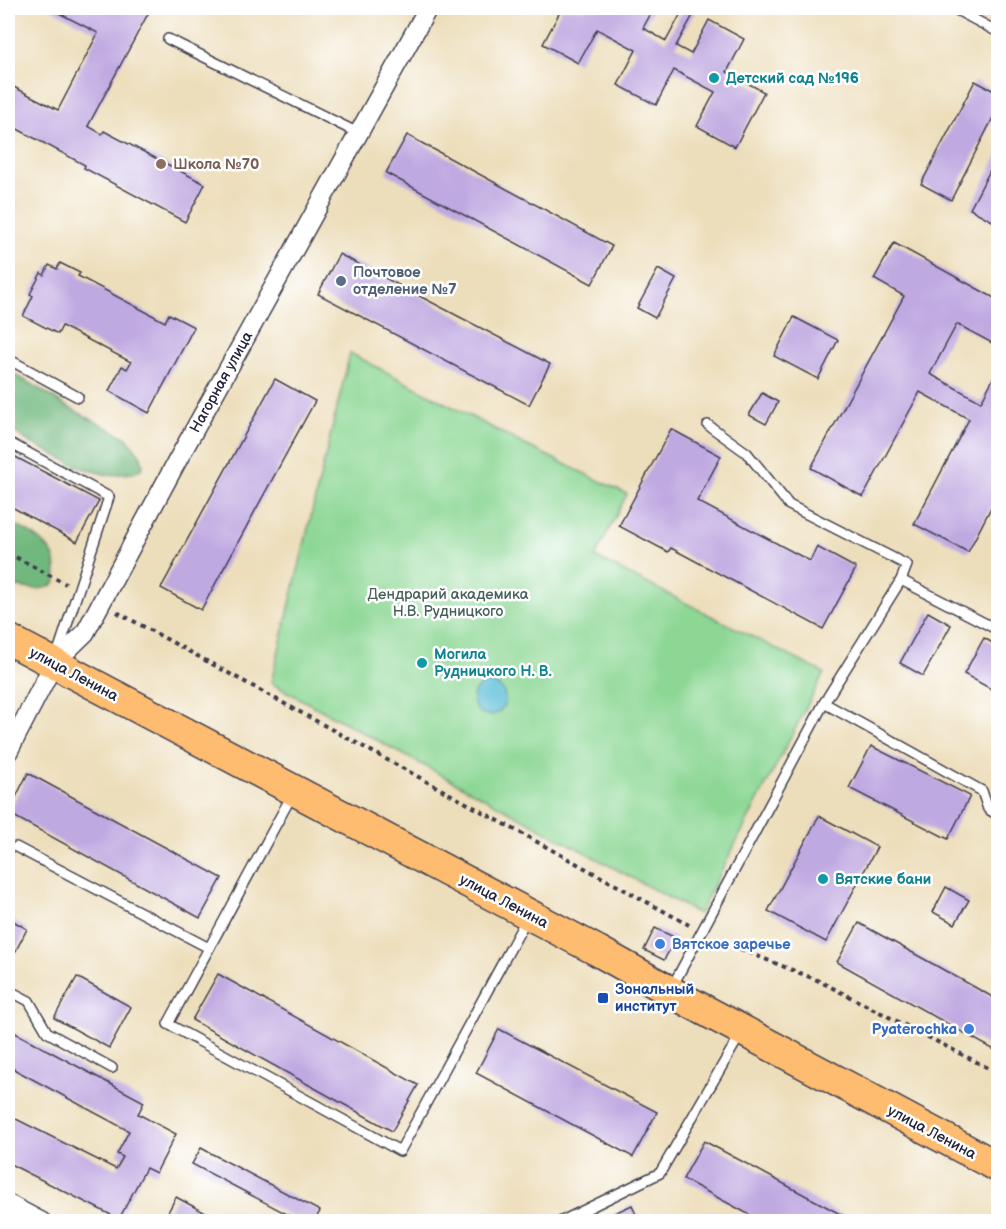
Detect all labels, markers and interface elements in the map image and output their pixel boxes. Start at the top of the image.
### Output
place label: Детский сад №196 [726,69,859,88]
marker: Детский сад №196 [707,71,721,85]
place label: Школа №70 [173,155,259,174]
marker: Школа №70 [154,157,168,171]
place label: Почтовое отделение №7 [353,263,457,299]
marker: Почтовое отделение №7 [334,274,348,288]
street label: Нагорная улица [186,328,257,436]
park label: Дендрарий академика Н.В. Рудницкого [367,585,529,621]
street label: улица Ленина [26,643,121,706]
place label: Могила Рудницкого Н. В. [434,645,552,681]
marker: Могила Рудницкого Н. В. [415,656,429,670]
street label: улица Ленина [456,870,551,933]
place label: Вятские бани [835,870,931,889]
marker: Вятские бани [816,872,830,886]
place label: Вятское заречье [672,935,791,954]
marker: Вятское заречье [653,937,667,951]
place label: Зональный институт [615,980,694,1016]
marker: Зональный институт [596,991,610,1005]
place label: Pyaterochka [872,1020,957,1039]
marker: Pyaterochka [962,1022,976,1036]
street label: улица Ленина [884,1101,979,1164]

